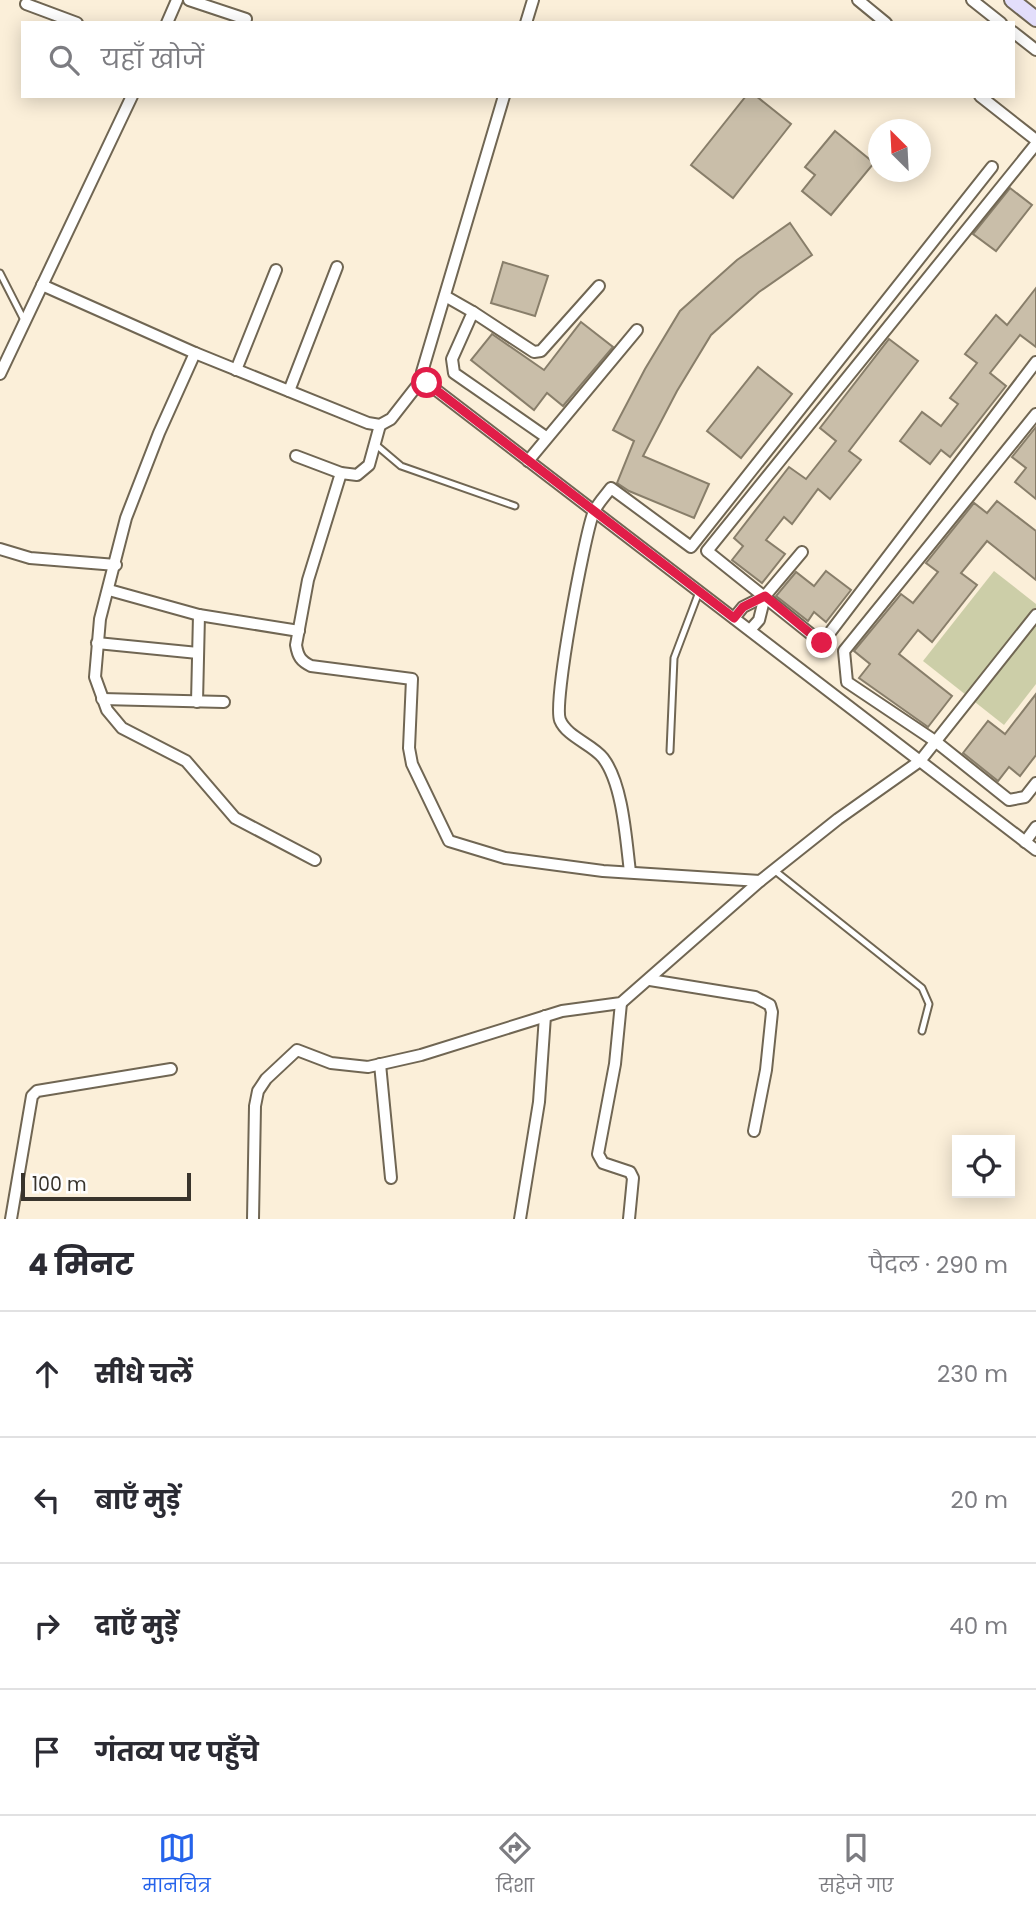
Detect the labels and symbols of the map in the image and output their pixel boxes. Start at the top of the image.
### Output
north arrow [868,119,931,182]
route start [411,367,442,398]
route end [806,627,837,658]
scale bar [21,1170,191,1202]

